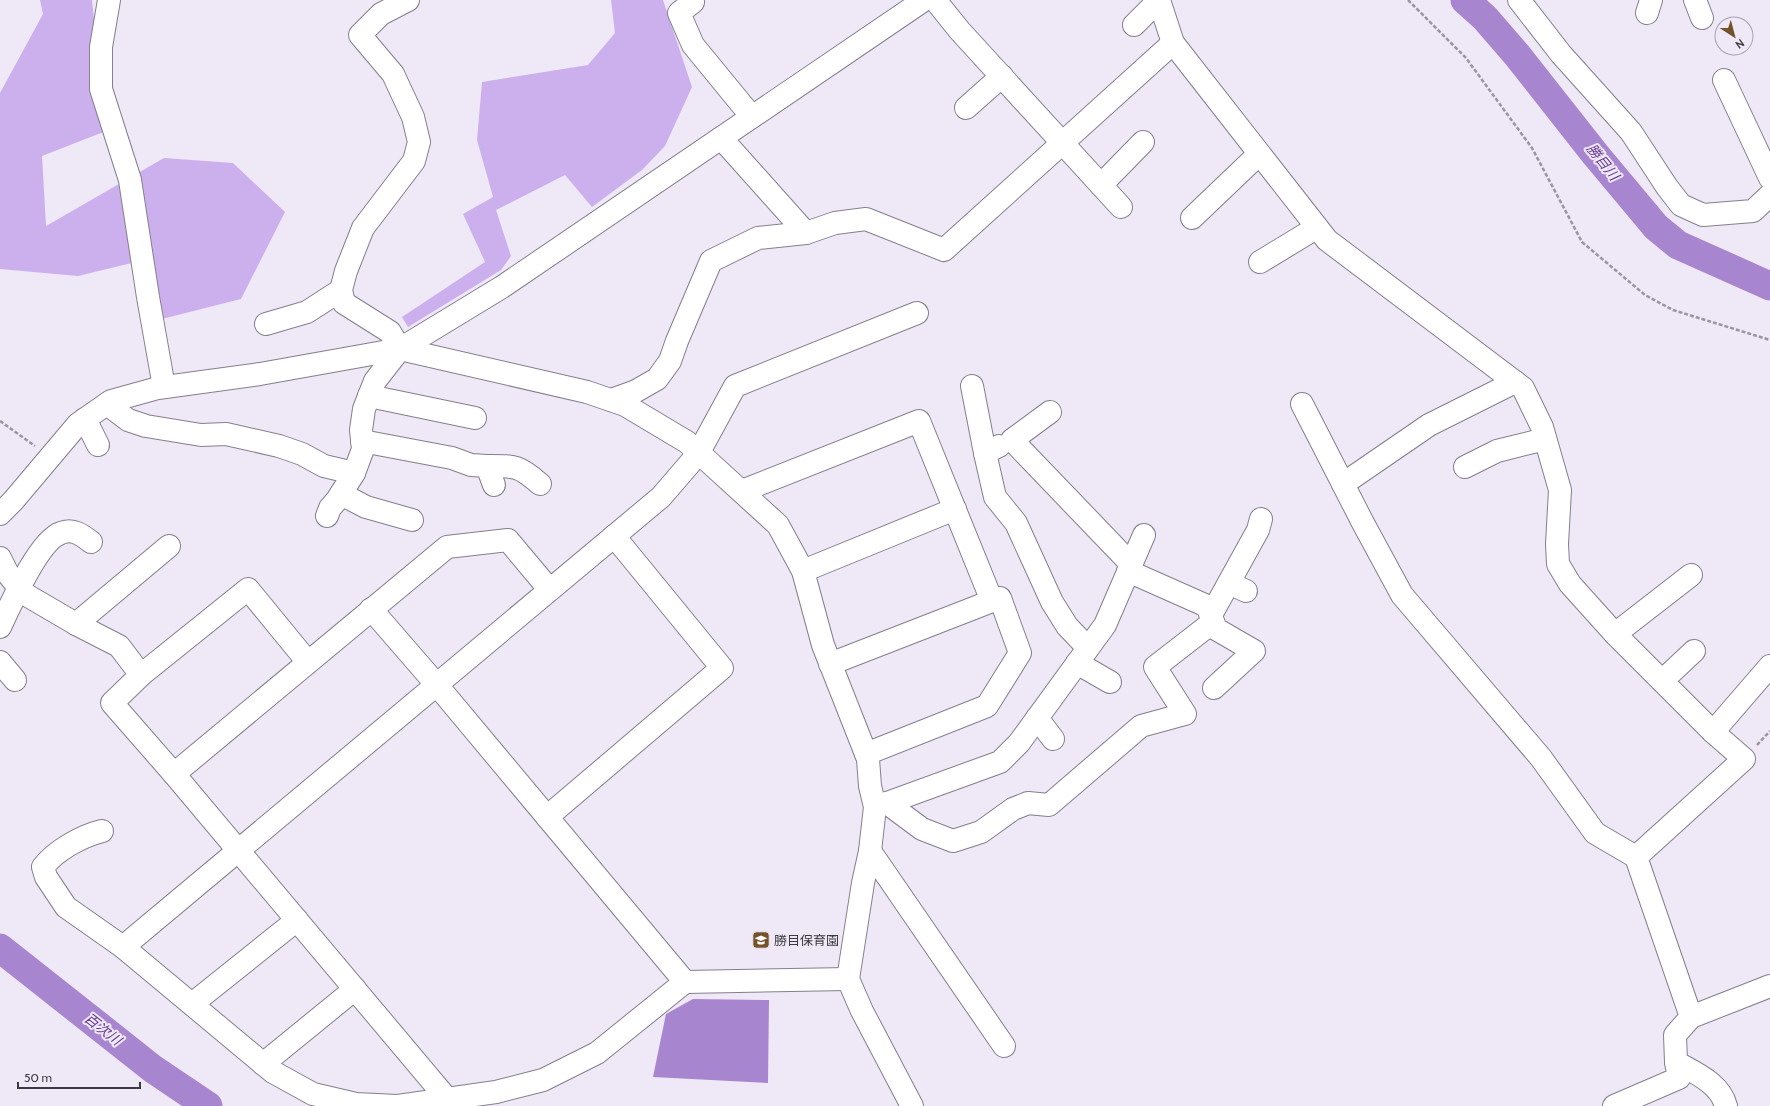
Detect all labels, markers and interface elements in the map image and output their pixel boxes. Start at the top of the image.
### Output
north arrow [1714,16,1754,56]
text: N [1733,36,1747,52]
water label: 勝目川 [1583,140,1624,186]
school or university icon: 勝目保育園 [751,930,771,950]
place label: 勝目保育園 [774,932,839,948]
water label: 百次川 [81,1009,127,1050]
scale bar [18,1064,140,1090]
text: 50 m [24,1070,52,1085]

